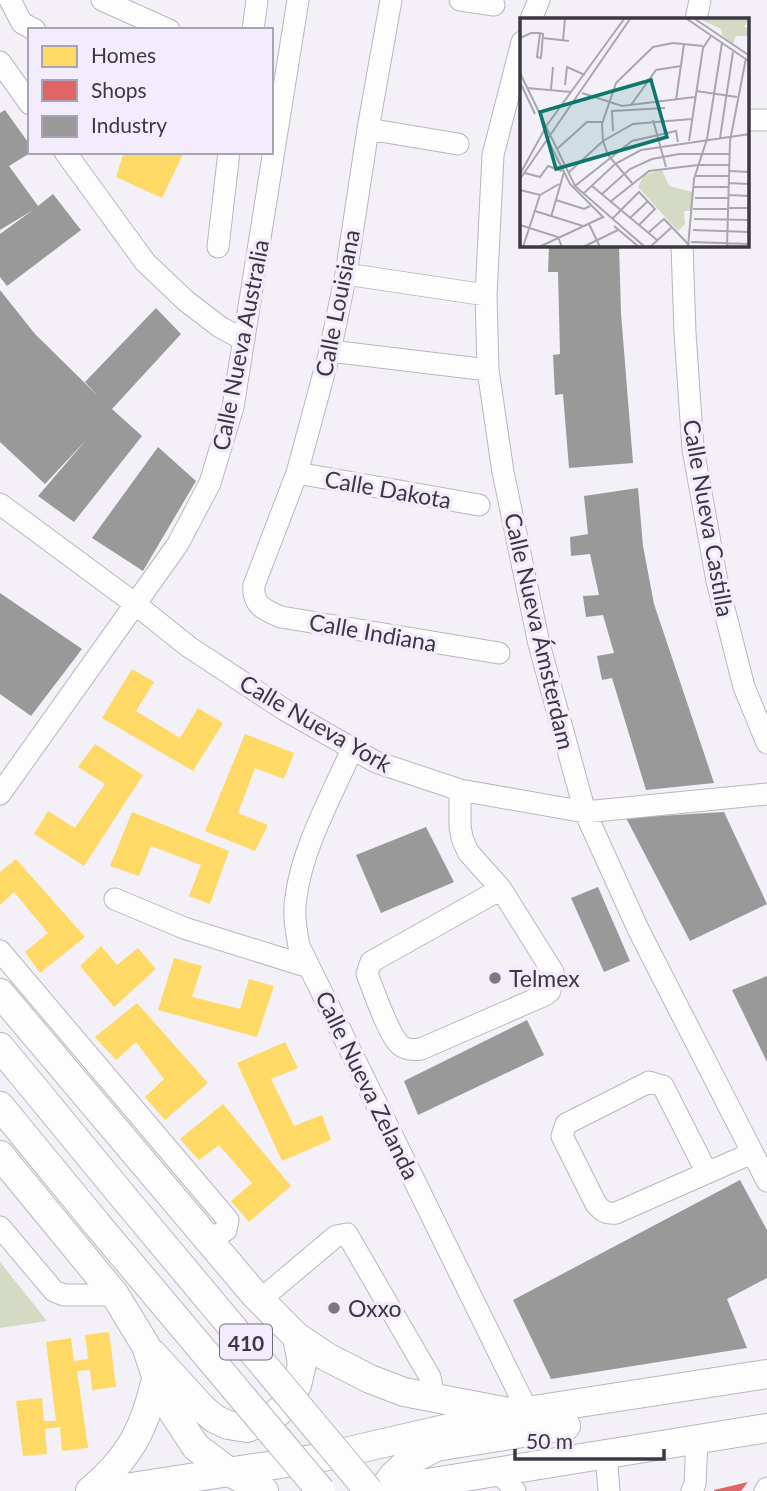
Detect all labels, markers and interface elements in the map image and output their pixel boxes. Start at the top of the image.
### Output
inset map [520,18,750,247]
legend [28,28,273,154]
text: Homes [91,42,156,67]
text: Shops [91,77,147,102]
text: Industry [91,112,167,137]
street label: Calle Louisiana [309,227,365,379]
street label: Calle Nueva Australia [206,237,274,453]
street label: Calle Nueva Castilla [678,417,740,619]
street label: Calle Dakota [323,464,453,514]
street label: Calle Nueva Ámsterdam [499,510,581,752]
street label: Calle Indiana [307,607,439,657]
street label: Calle Nueva York [235,668,397,778]
place label: Telmex [509,964,580,992]
marker: Telmex [487,970,503,986]
street label: Calle Nueva Zelanda [310,986,426,1184]
place label: Oxxo [348,1294,402,1322]
marker: Oxxo [326,1300,342,1316]
road number: 410 [220,1324,272,1360]
scale bar [515,1418,664,1462]
text: 50 m [526,1428,573,1453]

